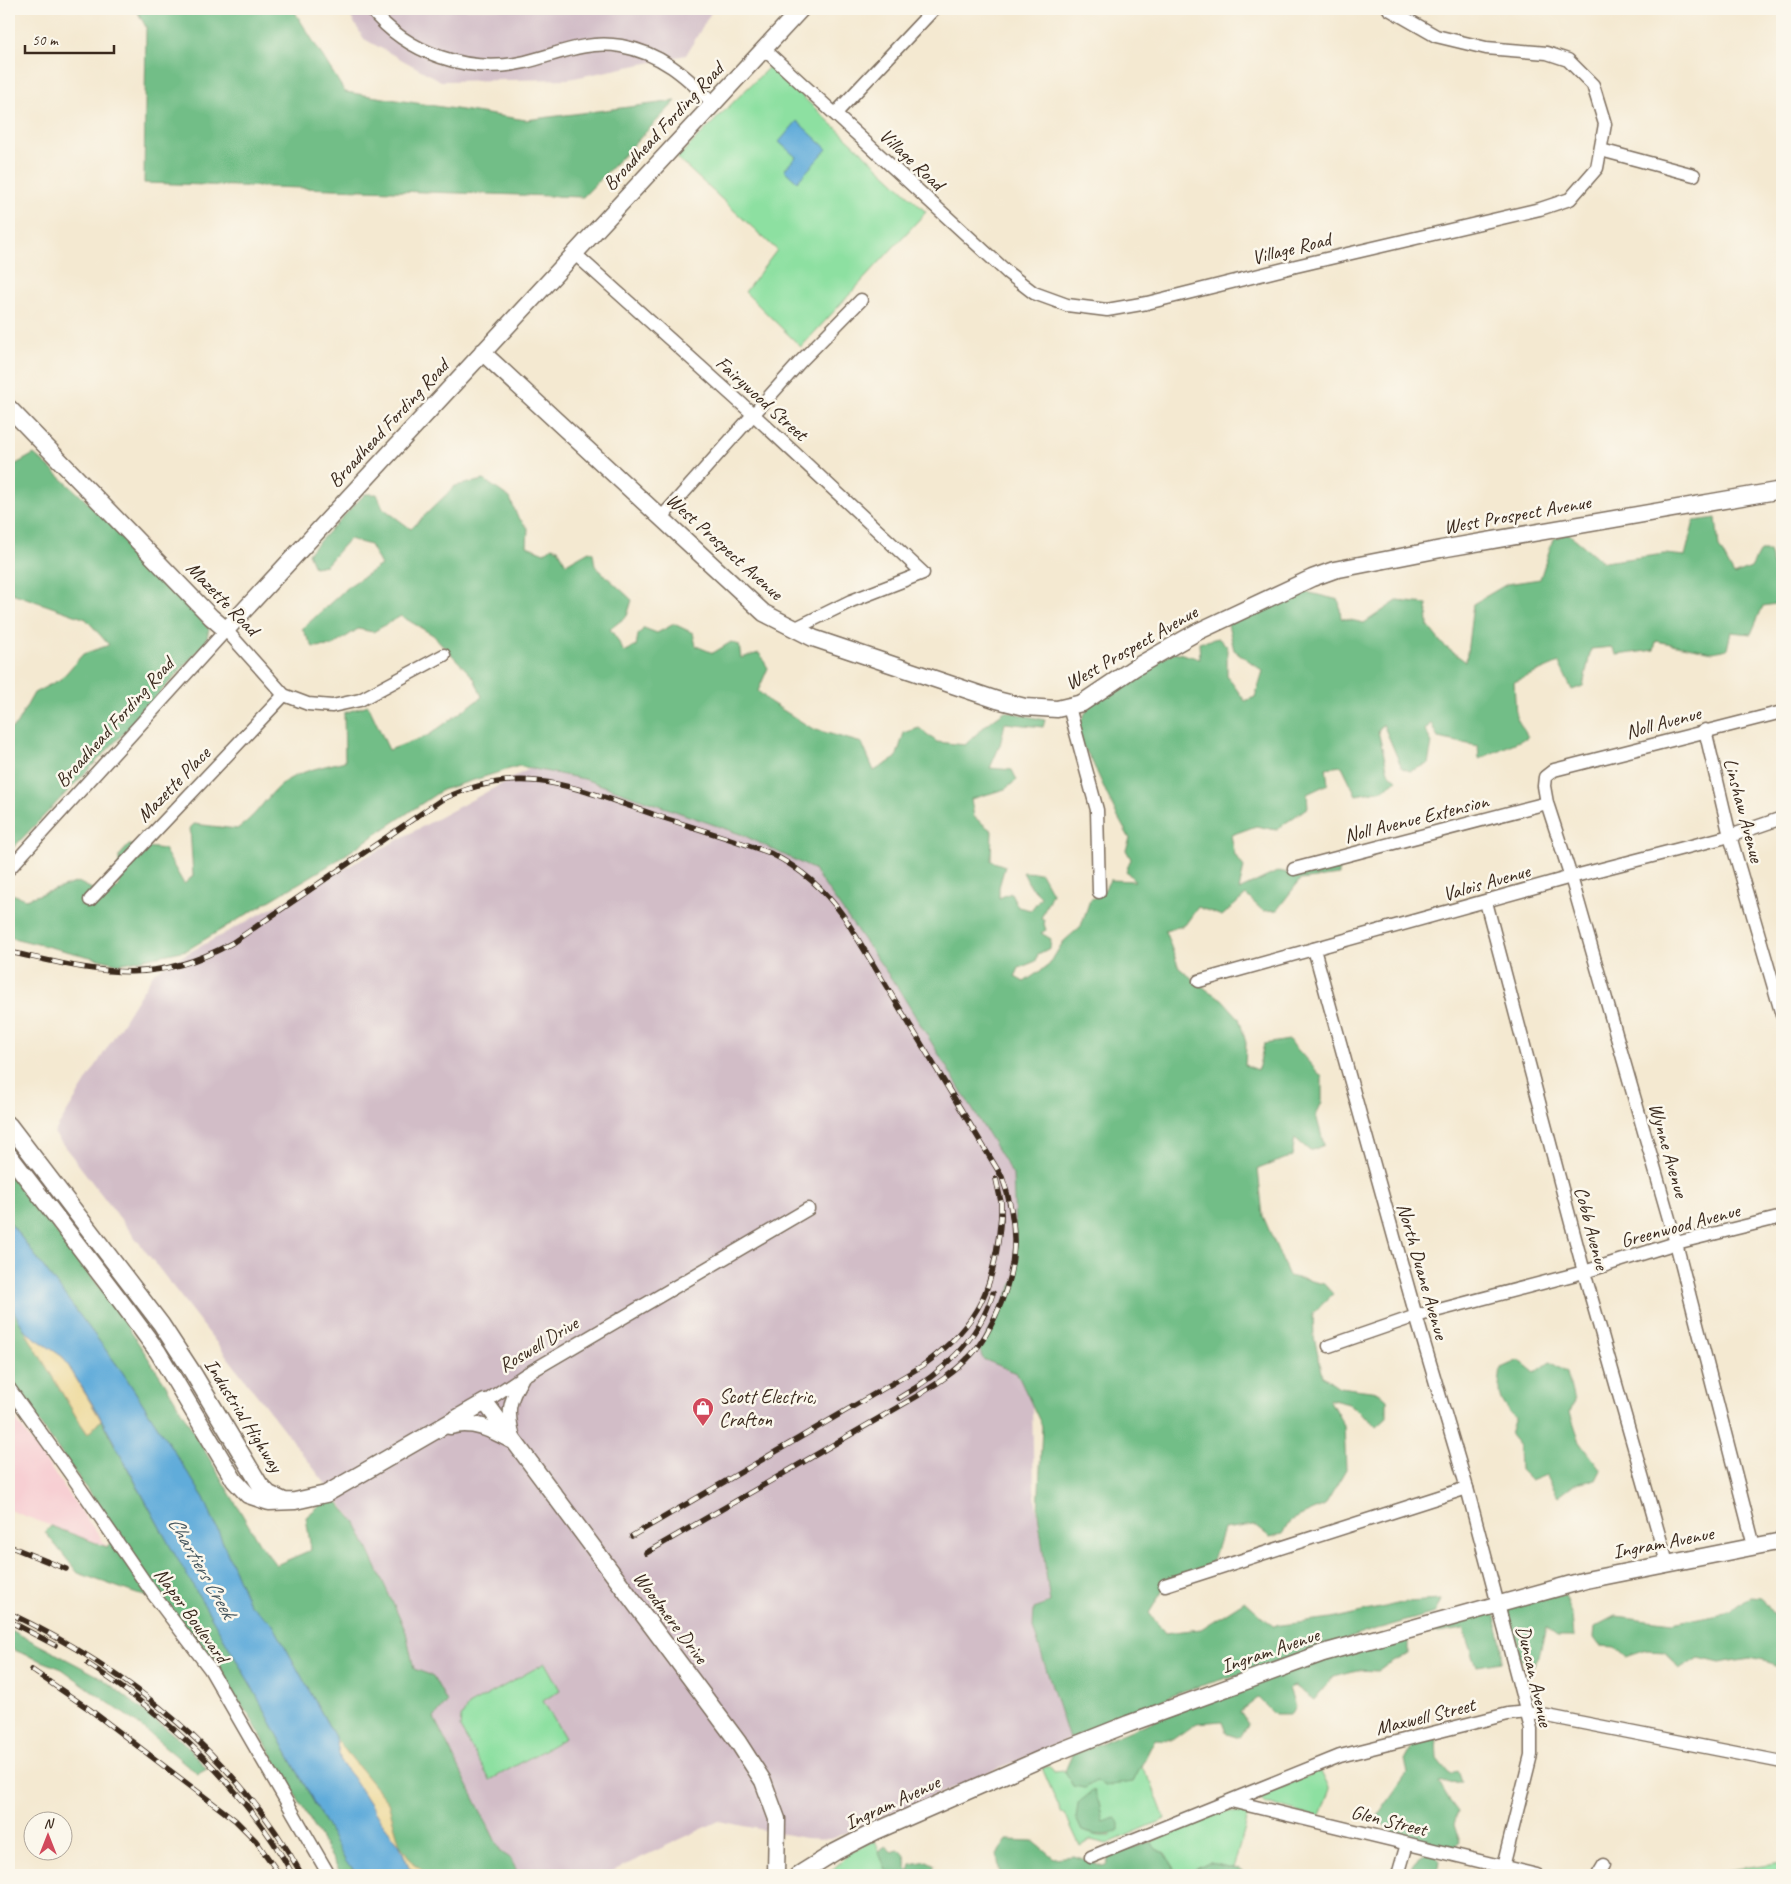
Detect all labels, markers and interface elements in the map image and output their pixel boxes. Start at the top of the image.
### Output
scale bar [25,22,114,54]
text: 50 m [32,31,59,50]
street label: Broadhead Fording Road [597,55,731,196]
street label: Village Road [874,123,952,198]
street label: Village Road [1249,226,1336,270]
street label: Fairywood Street [710,351,815,448]
street label: Broadhead Fording Road [322,352,456,493]
street label: West Prospect Avenue [661,487,789,606]
street label: West Prospect Avenue [1442,489,1594,540]
street label: Mazette Road [181,556,266,643]
street label: West Prospect Avenue [1061,599,1203,695]
street label: Broadhead Fording Road [49,650,181,793]
street label: Noll Avenue [1623,700,1705,744]
street label: Mazette Place [131,740,217,827]
street label: Linshaw Avenue [1718,755,1770,866]
street label: Noll Avenue Extension [1341,788,1492,848]
street label: Valois Avenue [1440,858,1534,907]
street label: Wynne Avenue [1643,1100,1694,1202]
street label: Cobb Avenue [1568,1184,1615,1274]
street label: Greenwood Avenue [1618,1197,1744,1253]
street label: North Duane Avenue [1391,1200,1454,1343]
street label: Roswell Drive [494,1310,584,1378]
street label: Industrial Highway [199,1354,290,1479]
place label: Scott Electric, Crafton [719,1384,817,1432]
shop icon: Scott Electric, Crafton [691,1396,715,1427]
water label: Chartiers Creek [163,1512,243,1625]
street label: Ingram Avenue [1611,1520,1717,1564]
street label: Napor Boulevard [149,1563,236,1670]
street label: Woodmere Drive [628,1566,714,1670]
street label: Ingram Avenue [1218,1622,1324,1679]
street label: Duncan Avenue [1511,1623,1559,1730]
street label: Maxwell Street [1373,1691,1480,1741]
street label: Ingram Avenue [841,1769,945,1835]
street label: Glen Street [1349,1799,1431,1842]
north arrow [22,1812,72,1862]
text: N [44,1815,55,1832]

